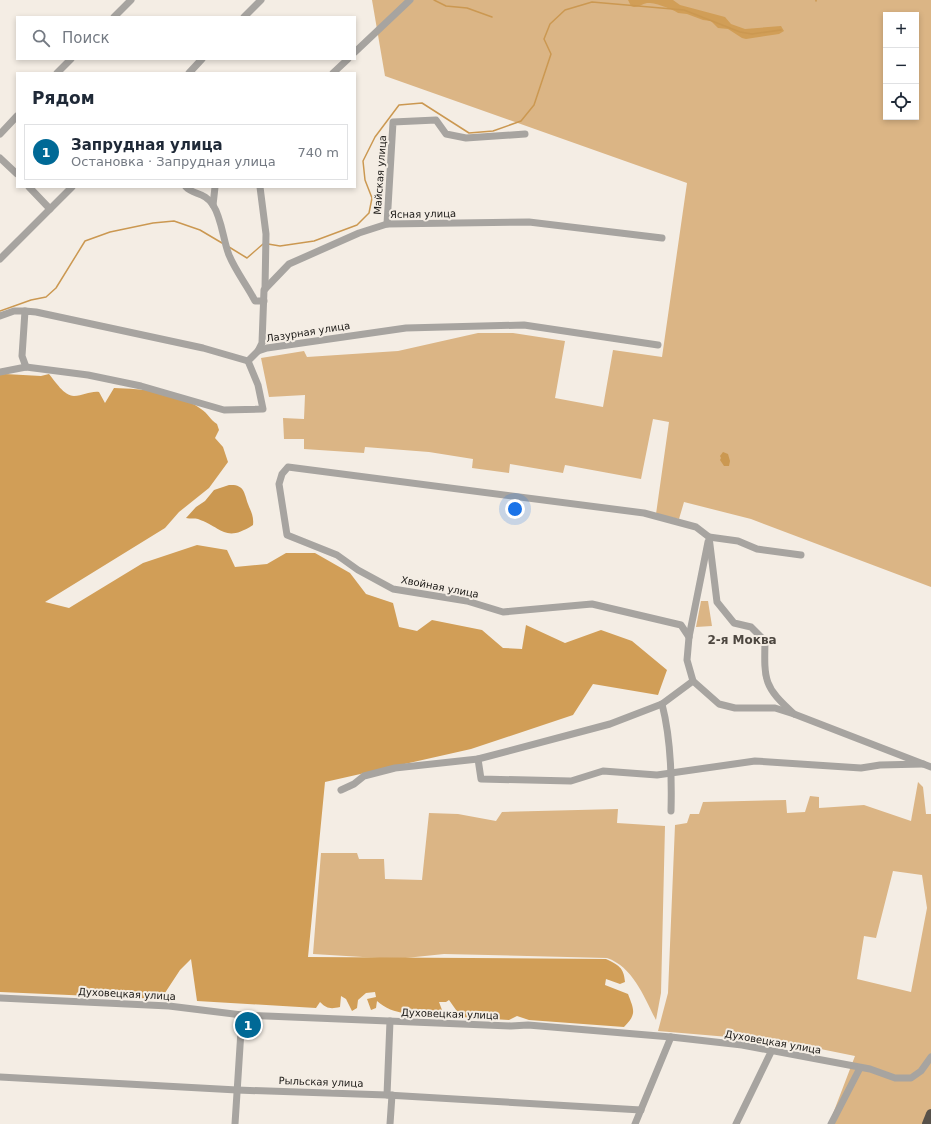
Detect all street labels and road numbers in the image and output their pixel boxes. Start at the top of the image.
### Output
street label: Майская улица [372,135,388,215]
street label: Ясная улица [390,208,456,220]
street label: Лазурная улица [265,320,351,344]
street label: Хвойная улица [400,574,480,600]
street label: Духовецкая улица [78,986,176,1002]
street label: Духовецкая улица [401,1007,499,1021]
street label: Духовецкая улица [724,1028,822,1056]
street label: Рыльская улица [278,1075,364,1089]

